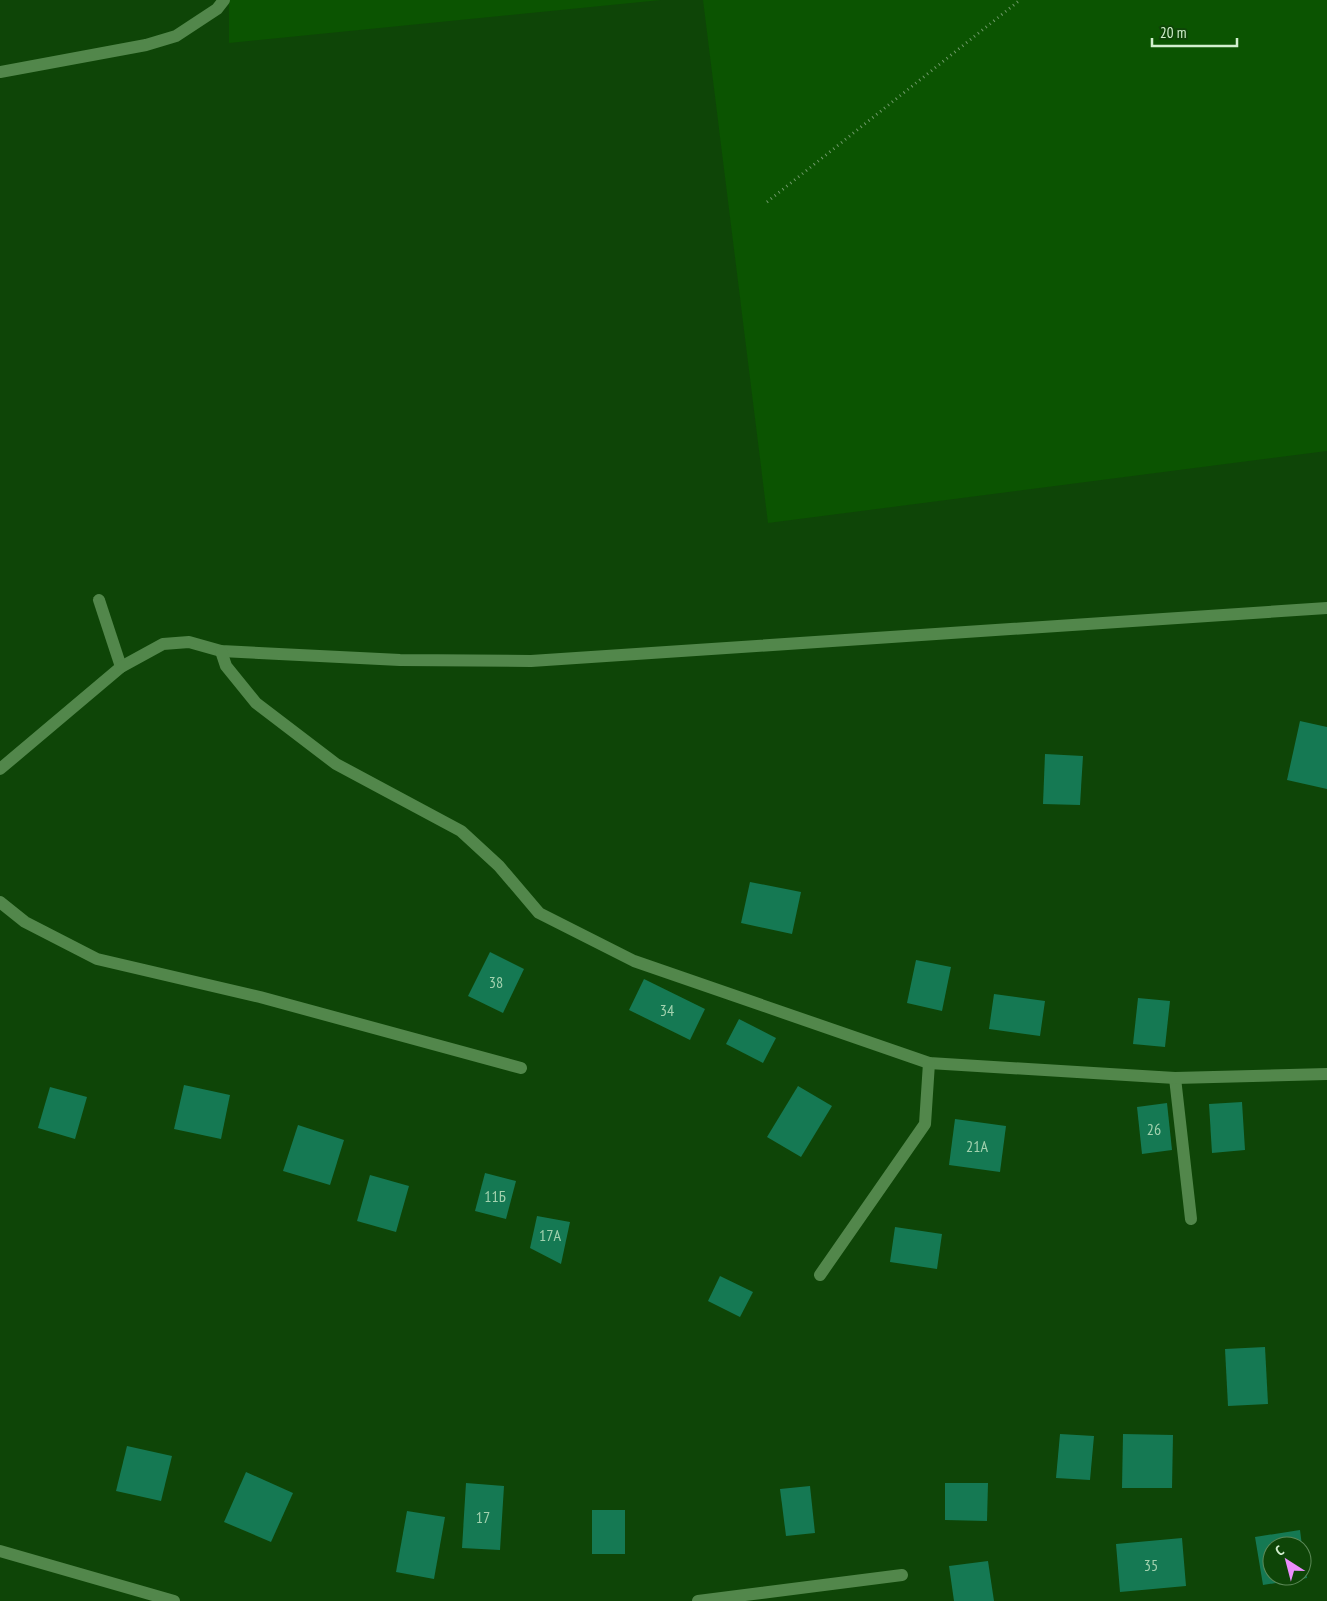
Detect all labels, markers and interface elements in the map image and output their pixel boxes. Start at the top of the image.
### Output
scale bar [1152,15,1237,47]
text: 20 m [1160,23,1186,42]
house number: 38 [489,972,503,992]
house number: 34 [660,1000,674,1020]
house number: 26 [1147,1119,1161,1139]
house number: 21А [966,1136,988,1156]
house number: 11Б [484,1186,506,1206]
house number: 17А [539,1225,561,1245]
house number: 17 [476,1507,490,1527]
north arrow [1262,1536,1312,1586]
text: С [1271,1541,1288,1560]
house number: 35 [1144,1555,1158,1575]

